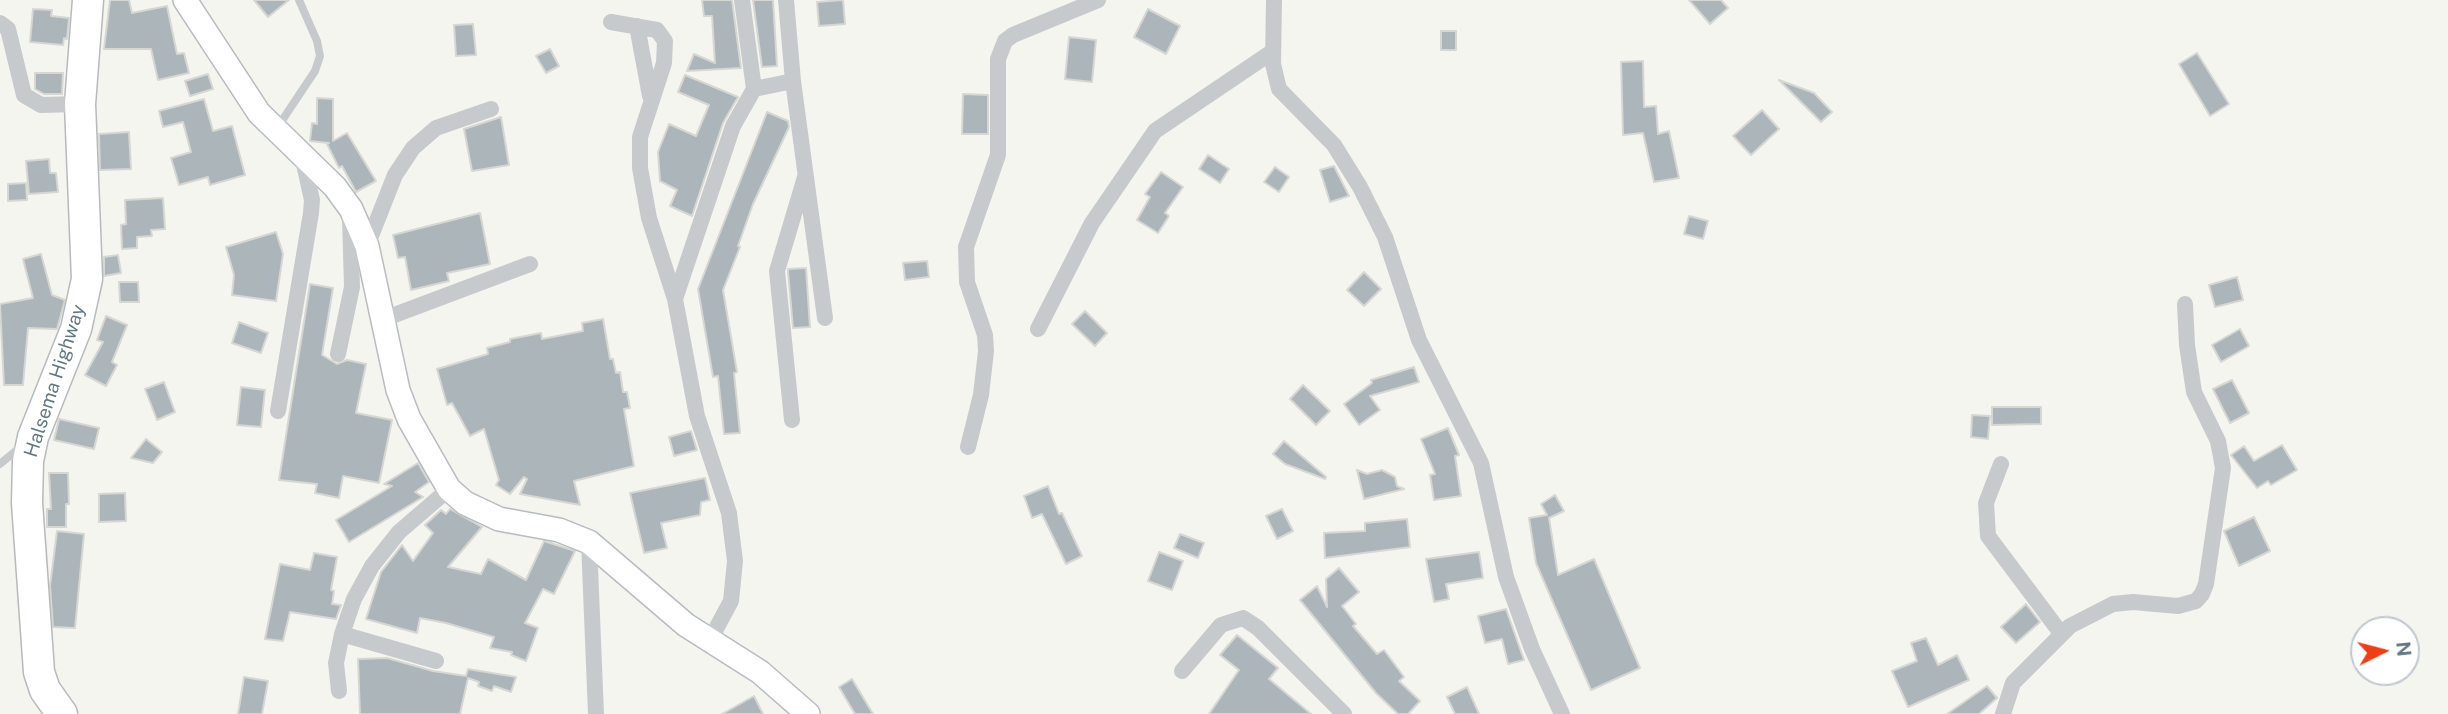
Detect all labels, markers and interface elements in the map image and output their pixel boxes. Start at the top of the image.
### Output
street label: Halsema Highway [20,302,90,460]
north arrow [2350,616,2420,686]
text: N [2392,640,2416,658]

